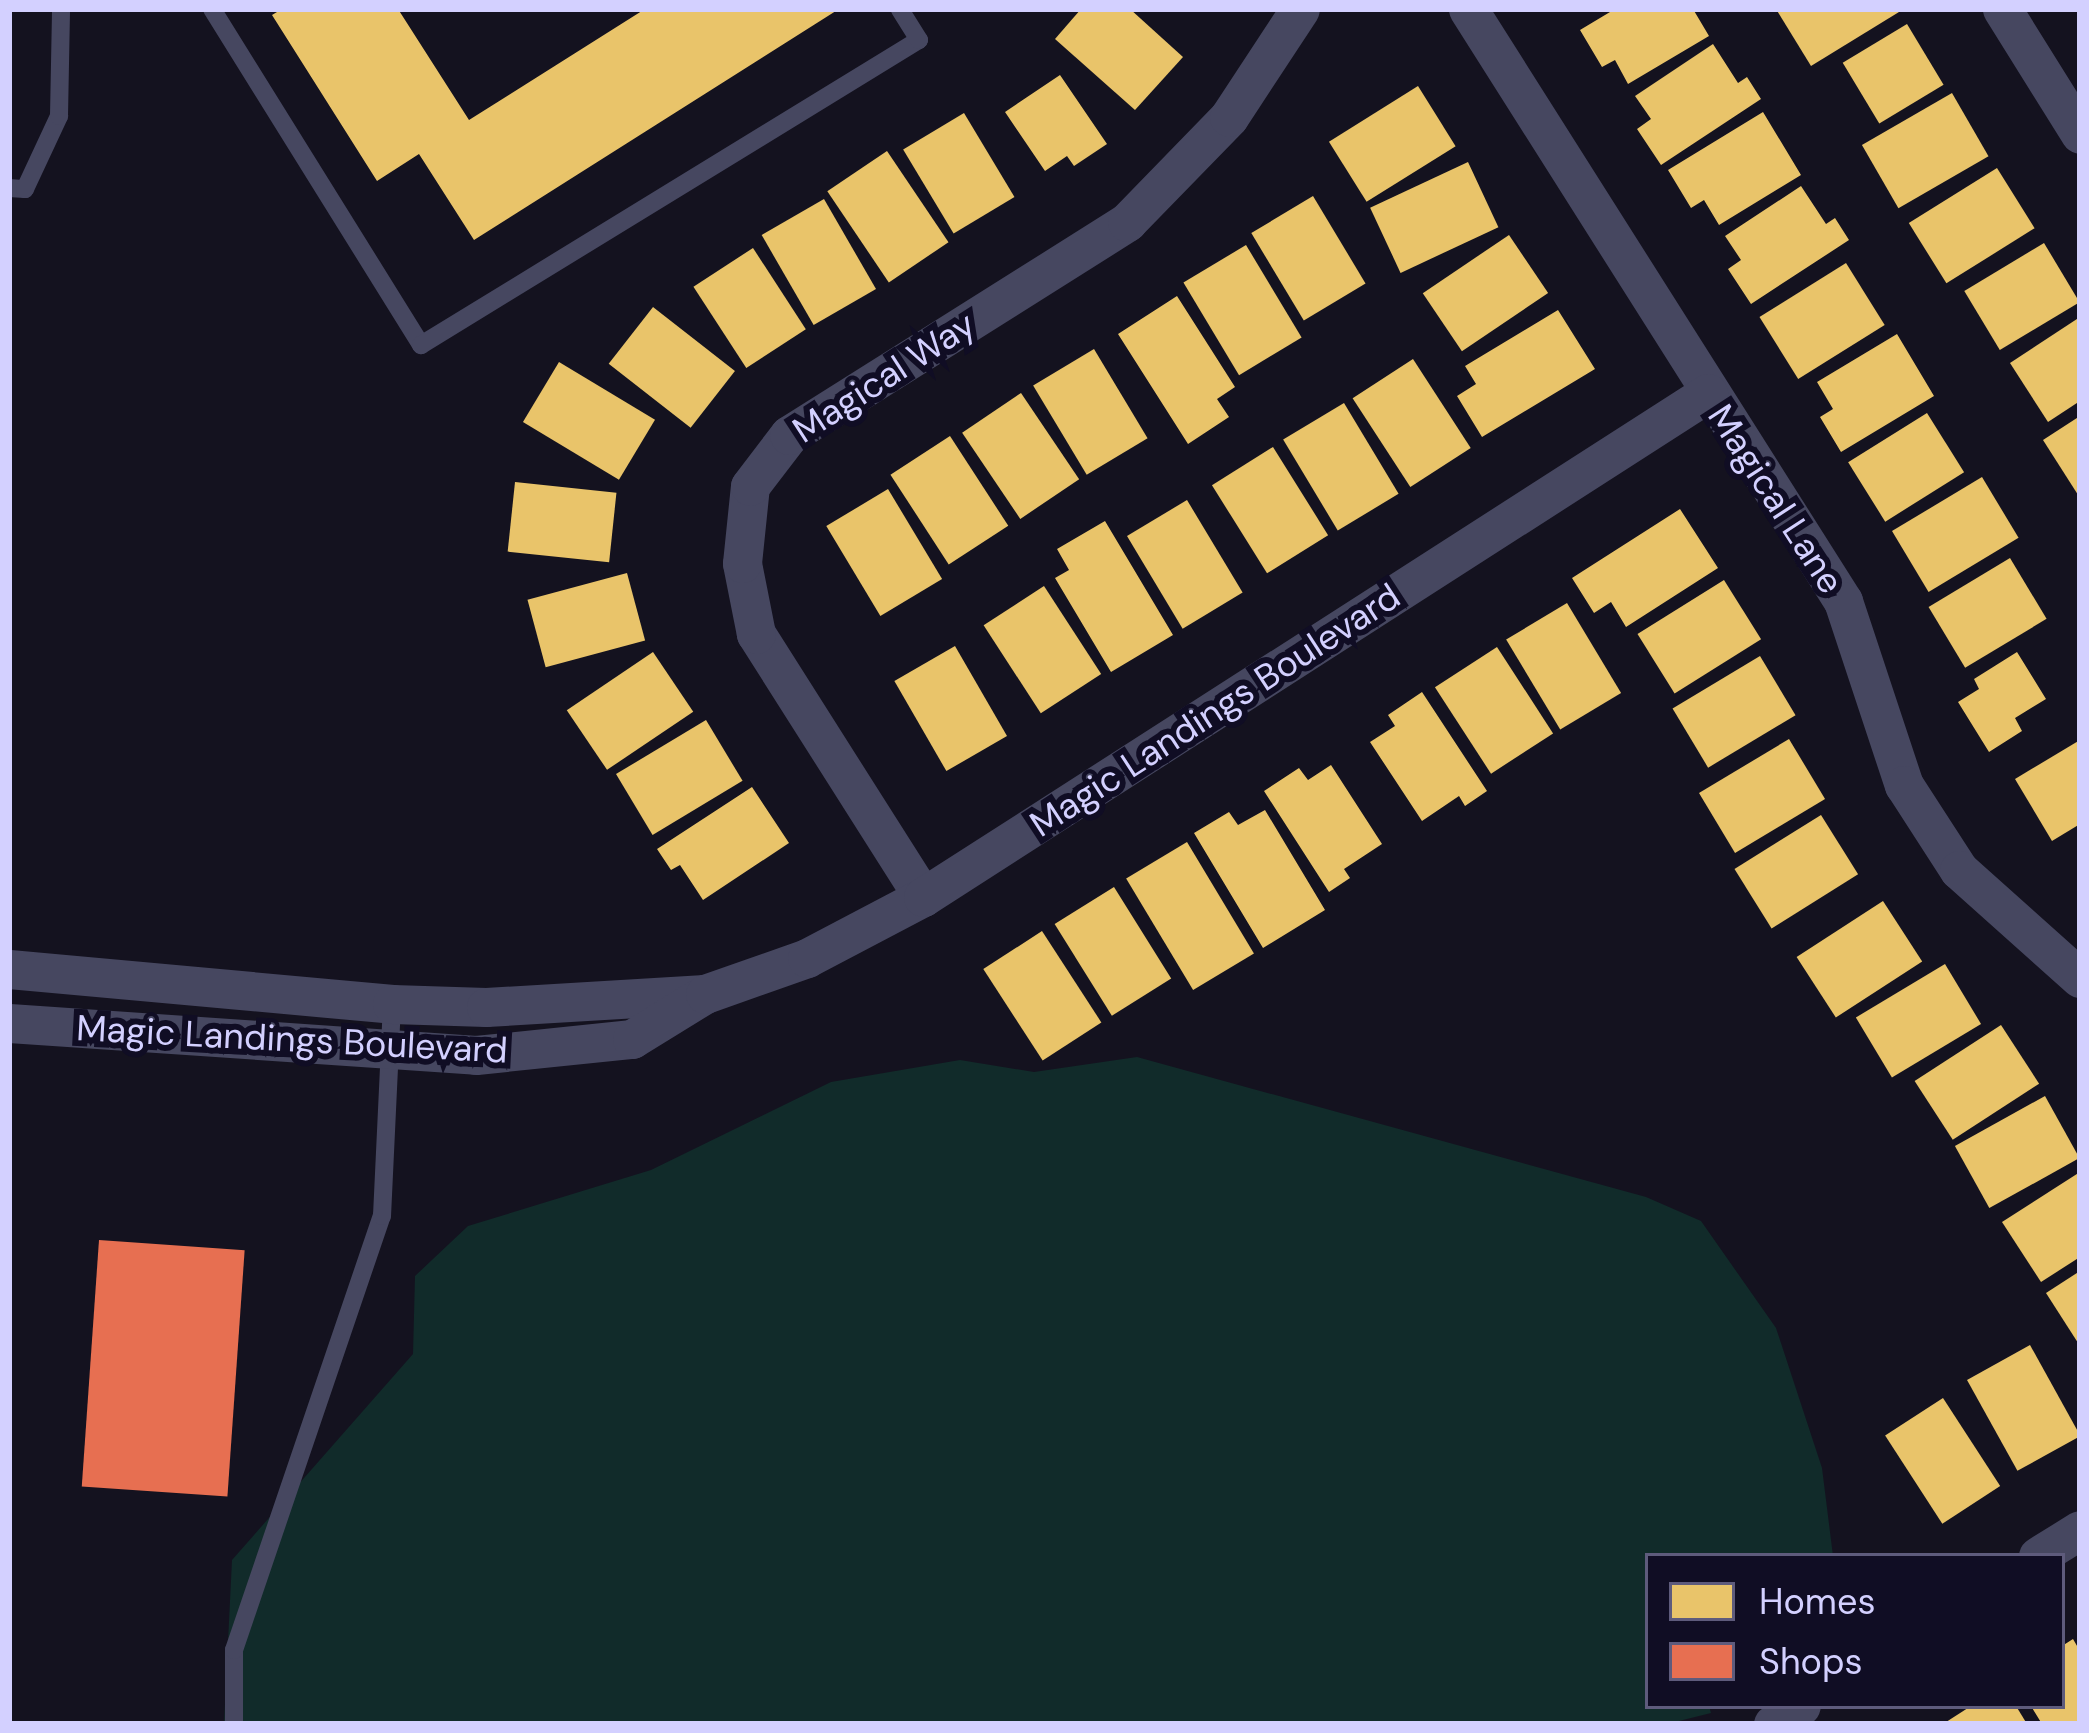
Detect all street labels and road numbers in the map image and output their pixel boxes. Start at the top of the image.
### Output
street label: Magical Way [785,302,983,452]
street label: Magical Lane [1699,397,1853,601]
street label: Magic Landings Boulevard [1022,574,1408,846]
street label: Magic Landings Boulevard [75,1006,509,1072]

